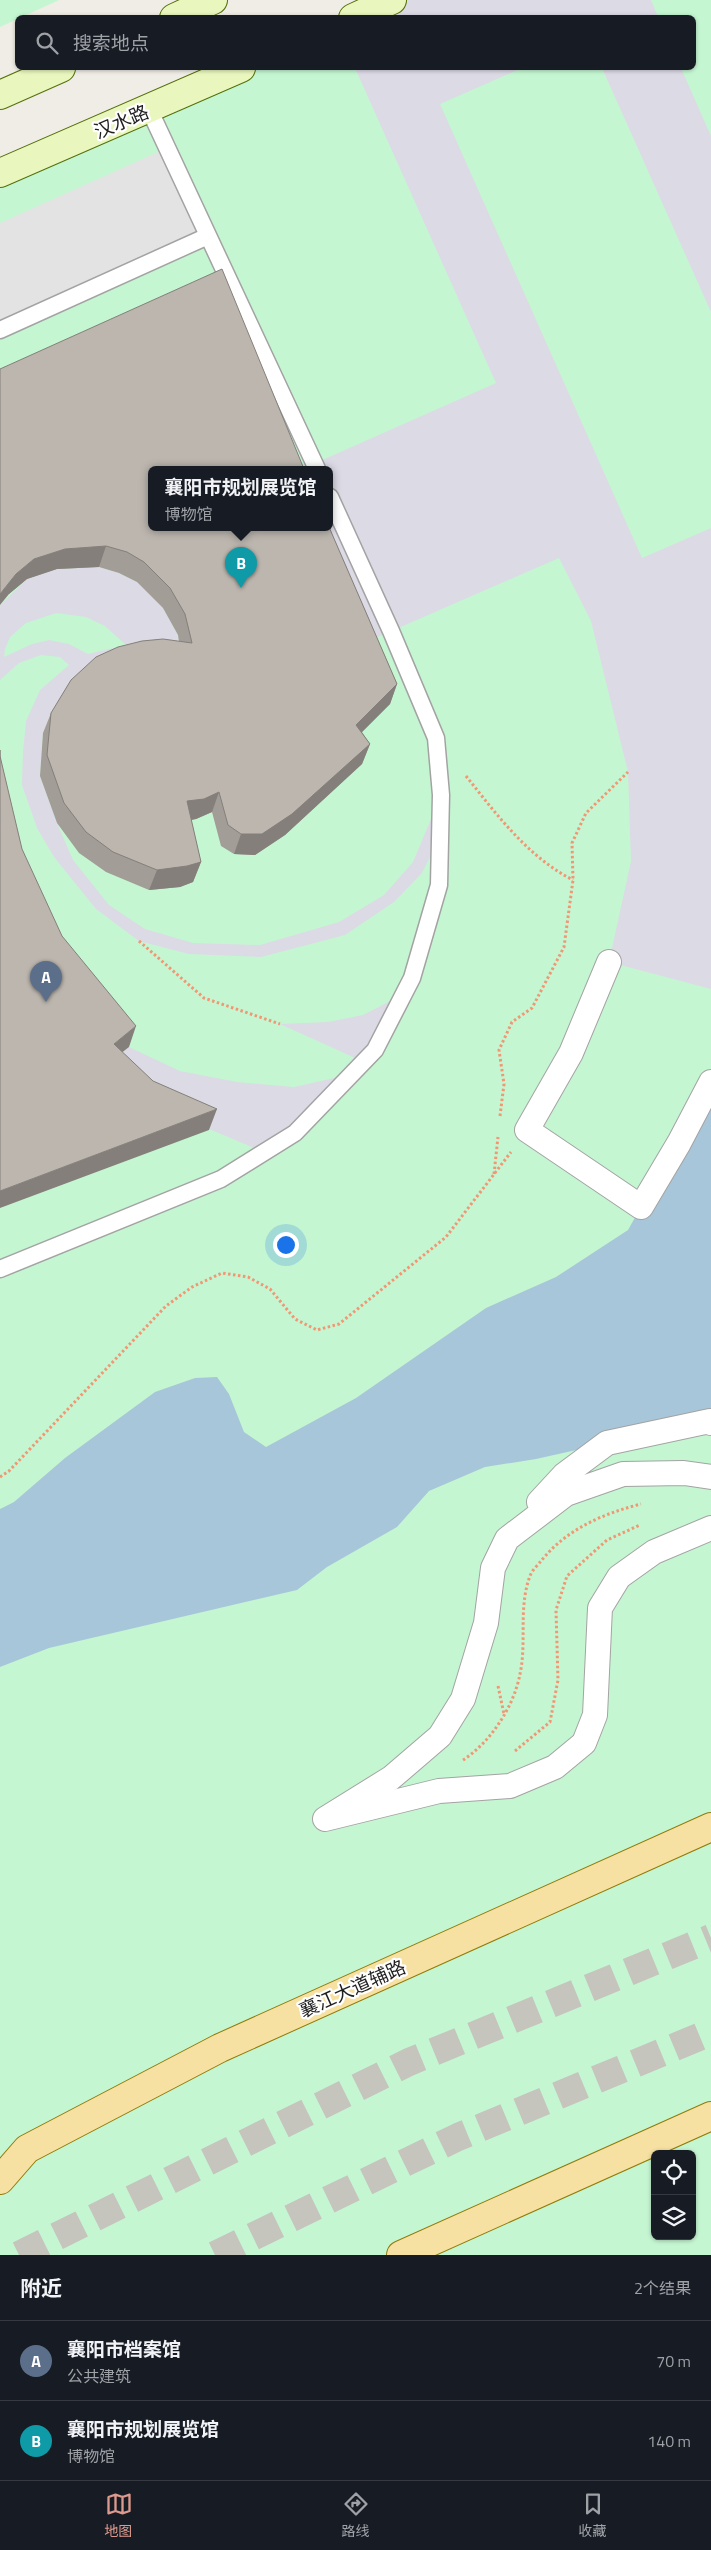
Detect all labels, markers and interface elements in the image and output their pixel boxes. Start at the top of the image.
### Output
search box [15,15,696,70]
text: 搜索地点 [73,28,149,57]
icon: search [33,29,61,57]
street label: 汉水路 [89,97,153,145]
popup [148,466,333,531]
text: 襄阳市规划展览馆 [164,472,317,501]
text: 博物馆 [164,502,213,526]
pin: B [225,547,257,588]
pin: A [30,961,62,1002]
your location [273,1232,299,1258]
street label: 襄江大道辅路 [294,1952,410,2024]
map controls [651,2150,696,2240]
button: locate [651,2150,696,2195]
button: layers [651,2195,696,2240]
text: 附近 [20,2272,62,2304]
text: 2个结果 [634,2276,691,2300]
text: 襄阳市档案馆 [67,2334,181,2363]
text: A [31,2349,41,2373]
text: 70 m [656,2349,691,2373]
text: 公共建筑 [67,2364,131,2388]
text: 襄阳市规划展览馆 [67,2414,219,2443]
text: B [31,2429,41,2453]
text: 140 m [647,2429,691,2453]
text: 博物馆 [67,2444,115,2468]
tab: 地图 [105,2490,133,2541]
tab: 路线 [342,2490,370,2541]
tab: 收藏 [579,2490,607,2541]

